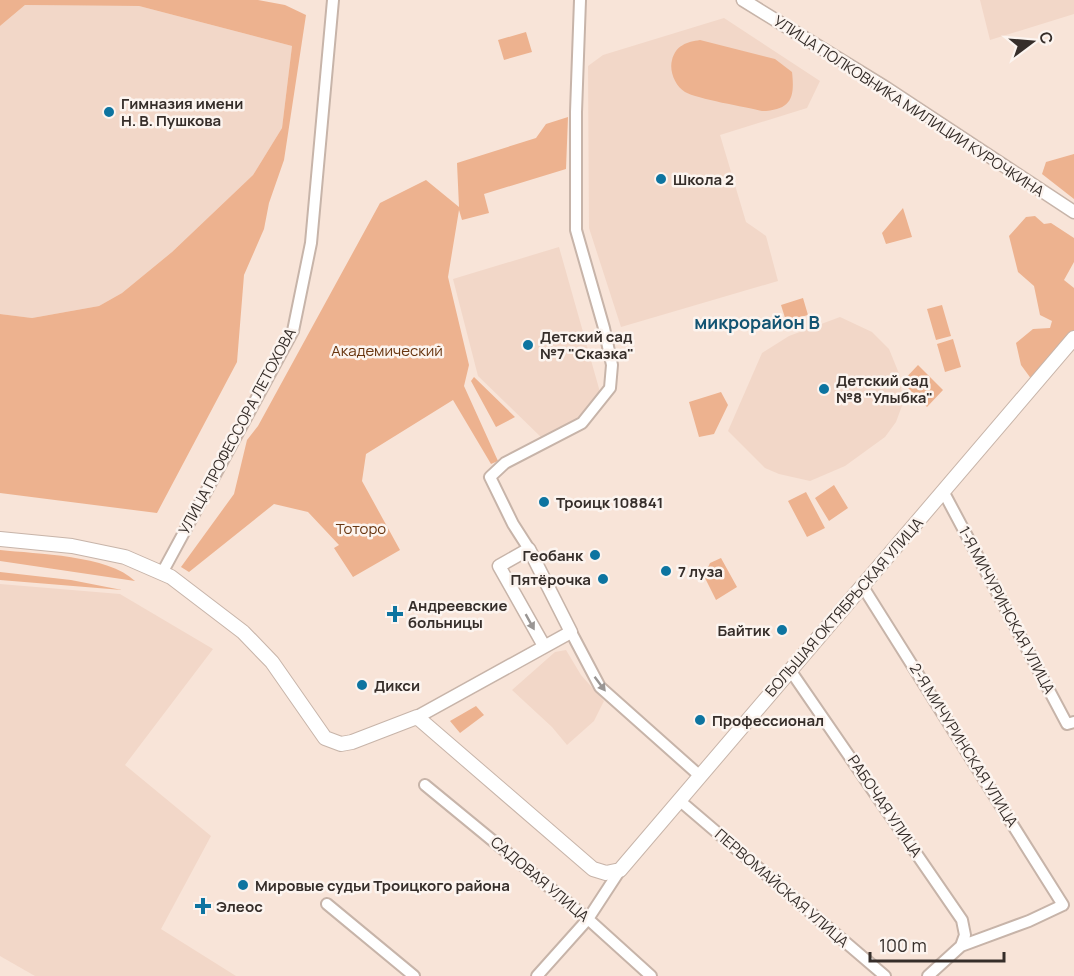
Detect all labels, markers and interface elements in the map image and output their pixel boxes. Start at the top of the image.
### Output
street label: УЛИЦА ПОЛКОВНИКА МИЛИЦИИ КУРОЧКИНА [770,10,1049,202]
north arrow [1002,12,1062,72]
text: С [1034,29,1059,47]
place label: Гимназия имени Н. В. Пушкова [121,93,243,131]
marker: Гимназия имени Н. В. Пушкова [102,105,116,119]
place label: Школа 2 [673,169,734,190]
marker: Школа 2 [654,172,668,186]
district label: микрорайон В [694,310,820,334]
street label: УЛИЦА ПРОФЕССОРА ЛЕТОХОВА [173,324,301,538]
place label: Детский сад №7 "Сказка" [540,326,634,364]
marker: Детский сад №7 "Сказка" [521,338,535,352]
park label: Академический [331,340,443,361]
place label: Детский сад №8 "Улыбка" [836,370,933,408]
marker: Детский сад №8 "Улыбка" [817,382,831,396]
place label: Троицк 108841 [556,492,663,513]
marker: Троицк 108841 [537,495,551,509]
street label: БОЛЬШАЯ ОКТЯБРЬСКАЯ УЛИЦА [760,512,928,701]
park label: Тоторо [336,518,386,539]
street label: 1-Я МИЧУРИНСКАЯ УЛИЦА [954,523,1060,698]
place label: Геобанк [523,545,584,566]
marker: Геобанк [588,548,602,562]
place label: 7 луза [678,561,723,582]
marker: 7 луза [659,564,673,578]
place label: Пятёрочка [511,569,591,590]
marker: Пятёрочка [596,572,610,586]
place label: Андреевские больницы [408,595,507,633]
marker: Андреевские больницы [386,605,404,623]
one-way arrow [525,614,535,631]
place label: Байтик [718,620,771,641]
marker: Байтик [775,623,789,637]
street label: 2-Я МИЧУРИНСКАЯ УЛИЦА [905,659,1023,831]
place label: Дикси [374,675,420,696]
one-way arrow [594,676,606,692]
marker: Дикси [355,678,369,692]
place label: Профессионал [712,710,824,731]
marker: Профессионал [693,713,707,727]
street label: РАБОЧАЯ УЛИЦА [843,751,927,862]
street label: ПЕРВОМАЙСКАЯ УЛИЦА [710,824,854,952]
street label: САДОВАЯ УЛИЦА [486,831,594,927]
place label: Мировые судьи Троицкого района [255,875,510,896]
marker: Мировые судьи Троицкого района [236,878,250,892]
place label: Элеос [216,896,263,917]
marker: Элеос [194,897,212,915]
scale bar [870,925,1004,963]
text: 100 m [879,933,927,957]

